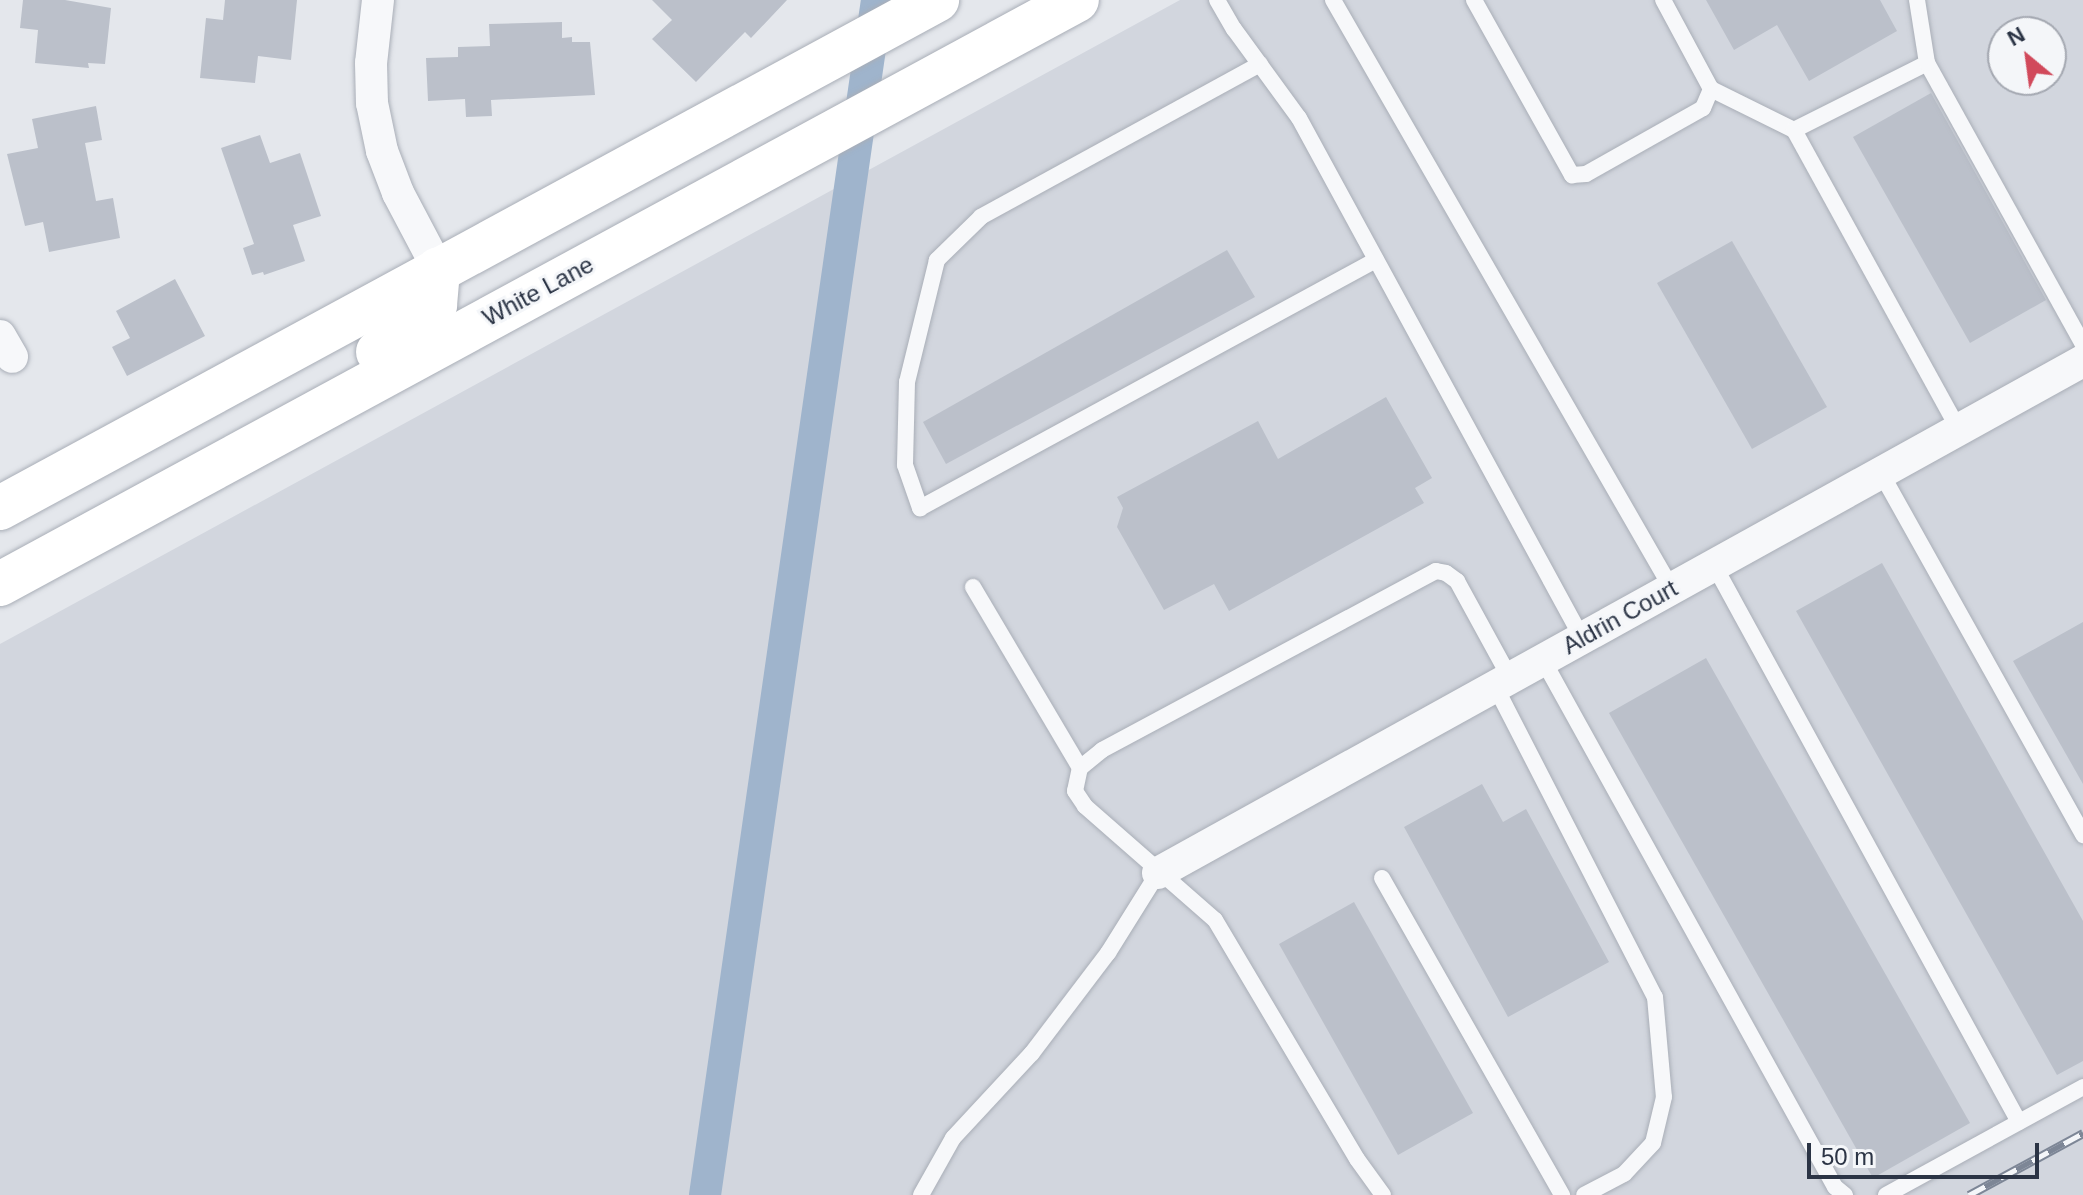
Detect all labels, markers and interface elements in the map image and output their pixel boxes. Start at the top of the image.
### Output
north arrow [1987,16,2067,96]
text: N [2003,22,2029,51]
street label: White Lane [478,250,598,332]
street label: Aldrin Court [1558,574,1682,660]
scale bar [1811,1127,2043,1177]
text: 50 m [1821,1143,1874,1170]

